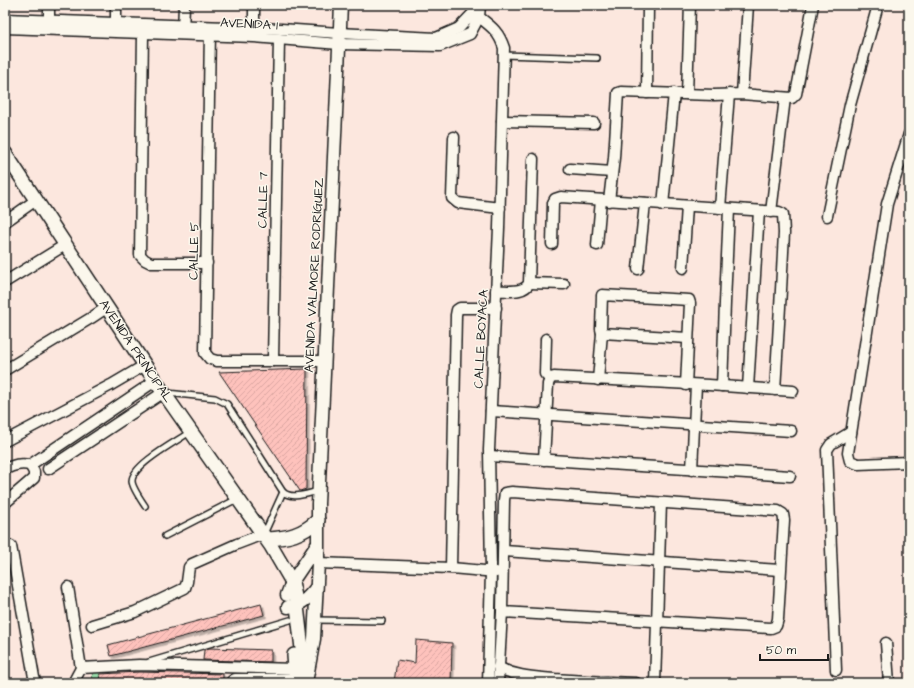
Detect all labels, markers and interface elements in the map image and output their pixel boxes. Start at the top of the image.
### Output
street label: AVENIDA 1 [220,13,279,35]
street label: CALLE 7 [254,172,272,228]
street label: AVENIDA VALMORE RODRÍGUEZ [300,177,328,373]
street label: CALLE 5 [184,222,204,280]
street label: CALLE BOYACA [469,288,493,389]
street label: AVENIDA PRINCIPAL [95,296,177,406]
scale bar [760,636,828,662]
text: 50 m [766,642,797,659]

